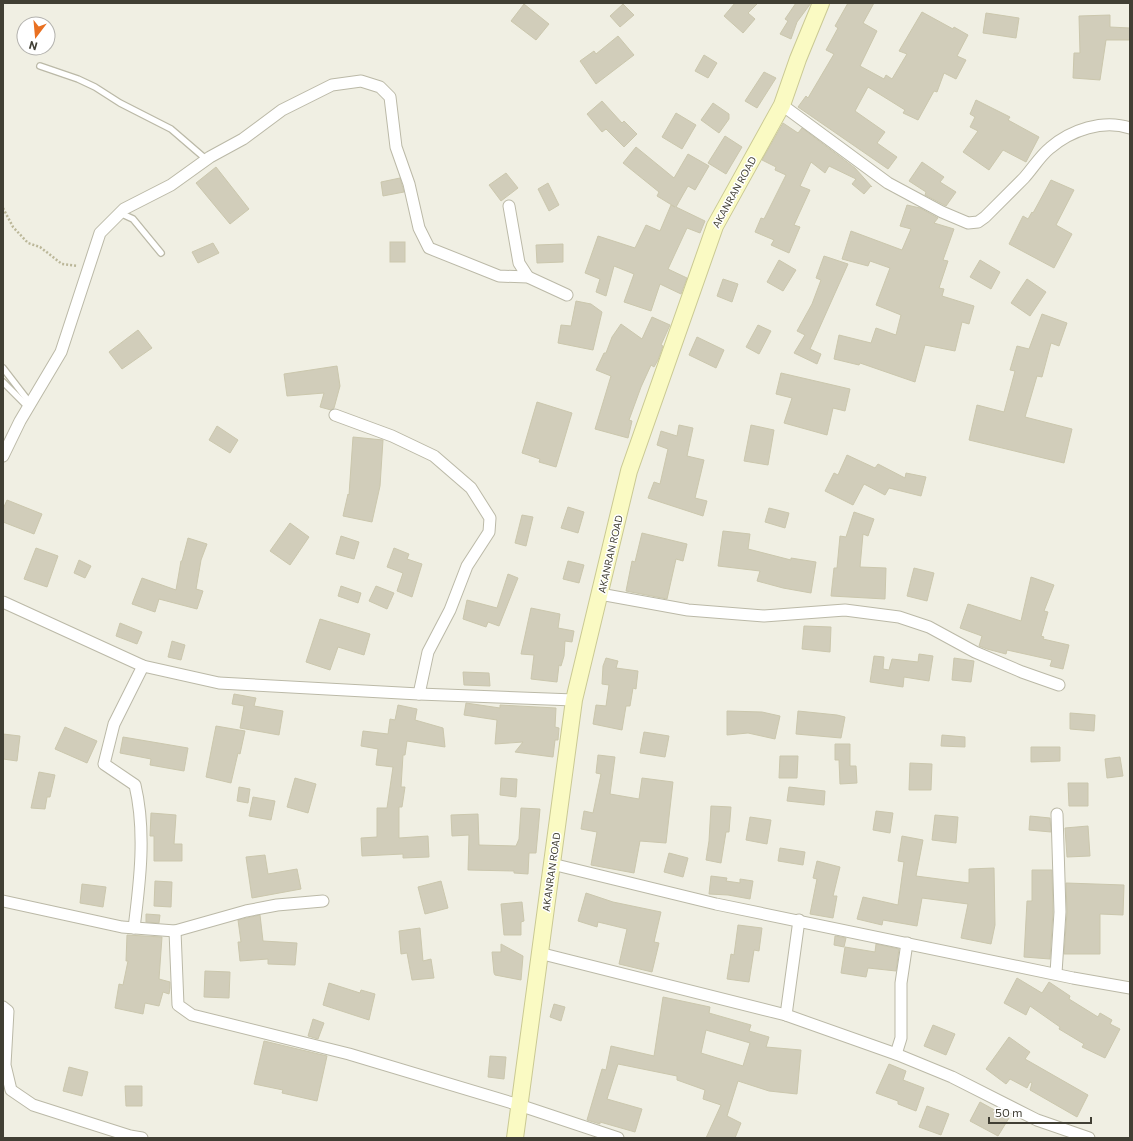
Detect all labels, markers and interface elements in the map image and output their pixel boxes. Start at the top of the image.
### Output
north arrow [16,16,56,56]
text: N [27,39,39,53]
street label: AKANRAN ROAD [709,154,759,230]
street label: AKANRAN ROAD [595,514,625,594]
street label: AKANRAN ROAD [540,832,562,912]
scale bar [989,1099,1091,1125]
text: 50 m [995,1105,1023,1119]

